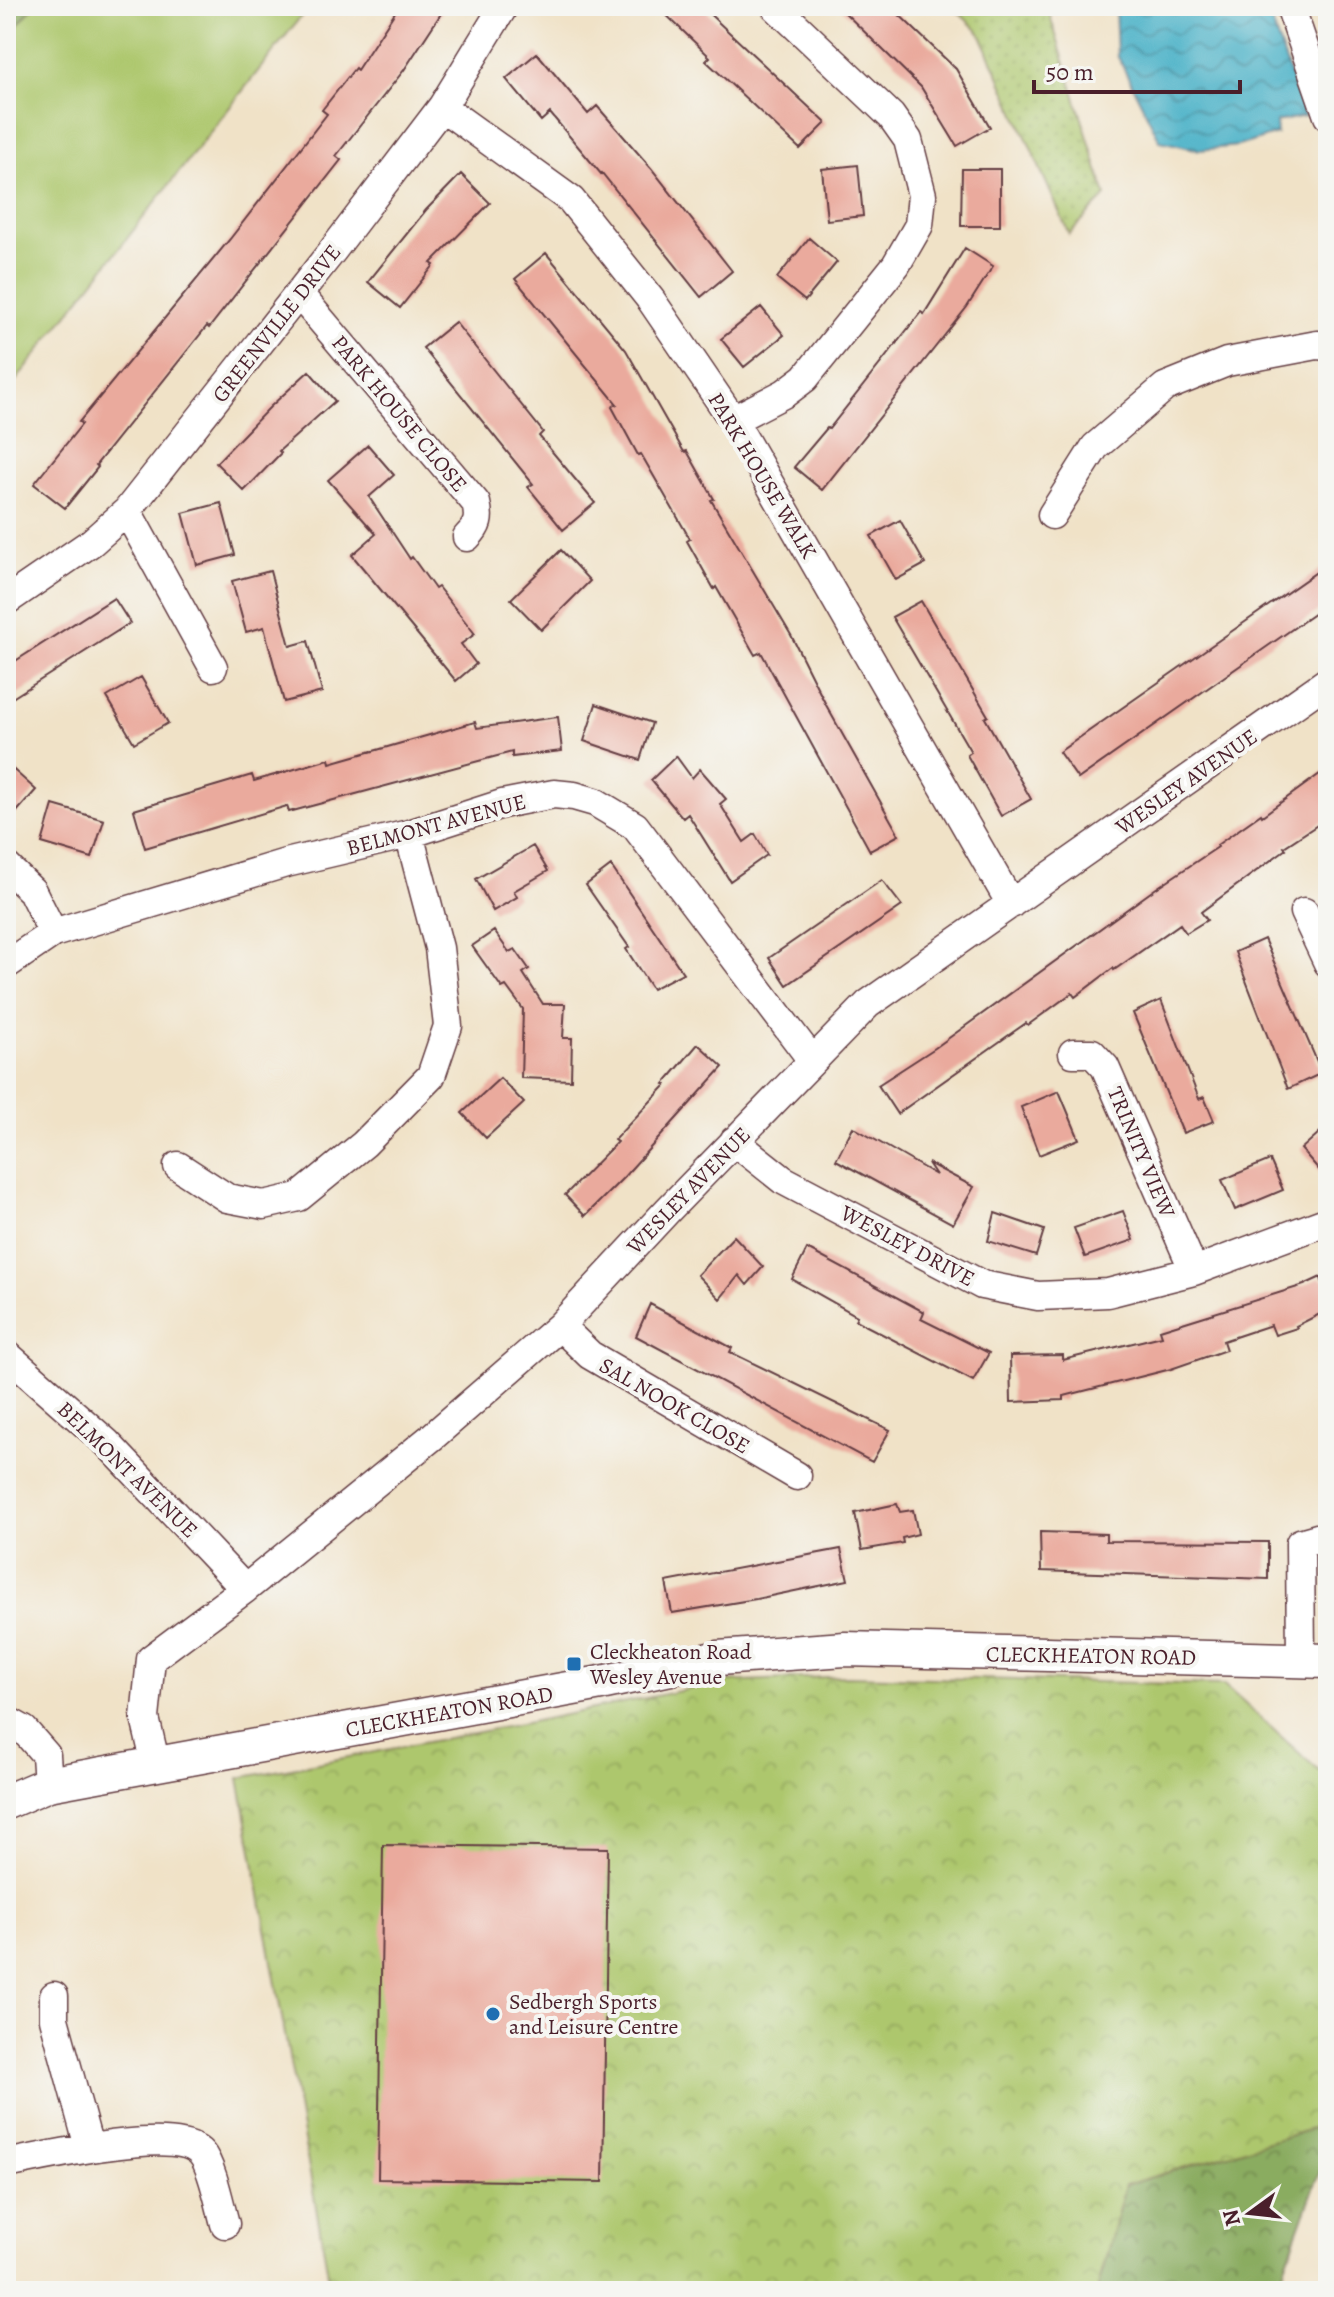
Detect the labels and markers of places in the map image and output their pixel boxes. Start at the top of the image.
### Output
place label: Cleckheaton Road Wesley Avenue [589,1637,752,1692]
marker: Cleckheaton Road Wesley Avenue [565,1655,583,1673]
place label: Sedbergh Sports and Leisure Centre [509,1987,678,2042]
marker: Sedbergh Sports and Leisure Centre [484,2005,502,2023]

